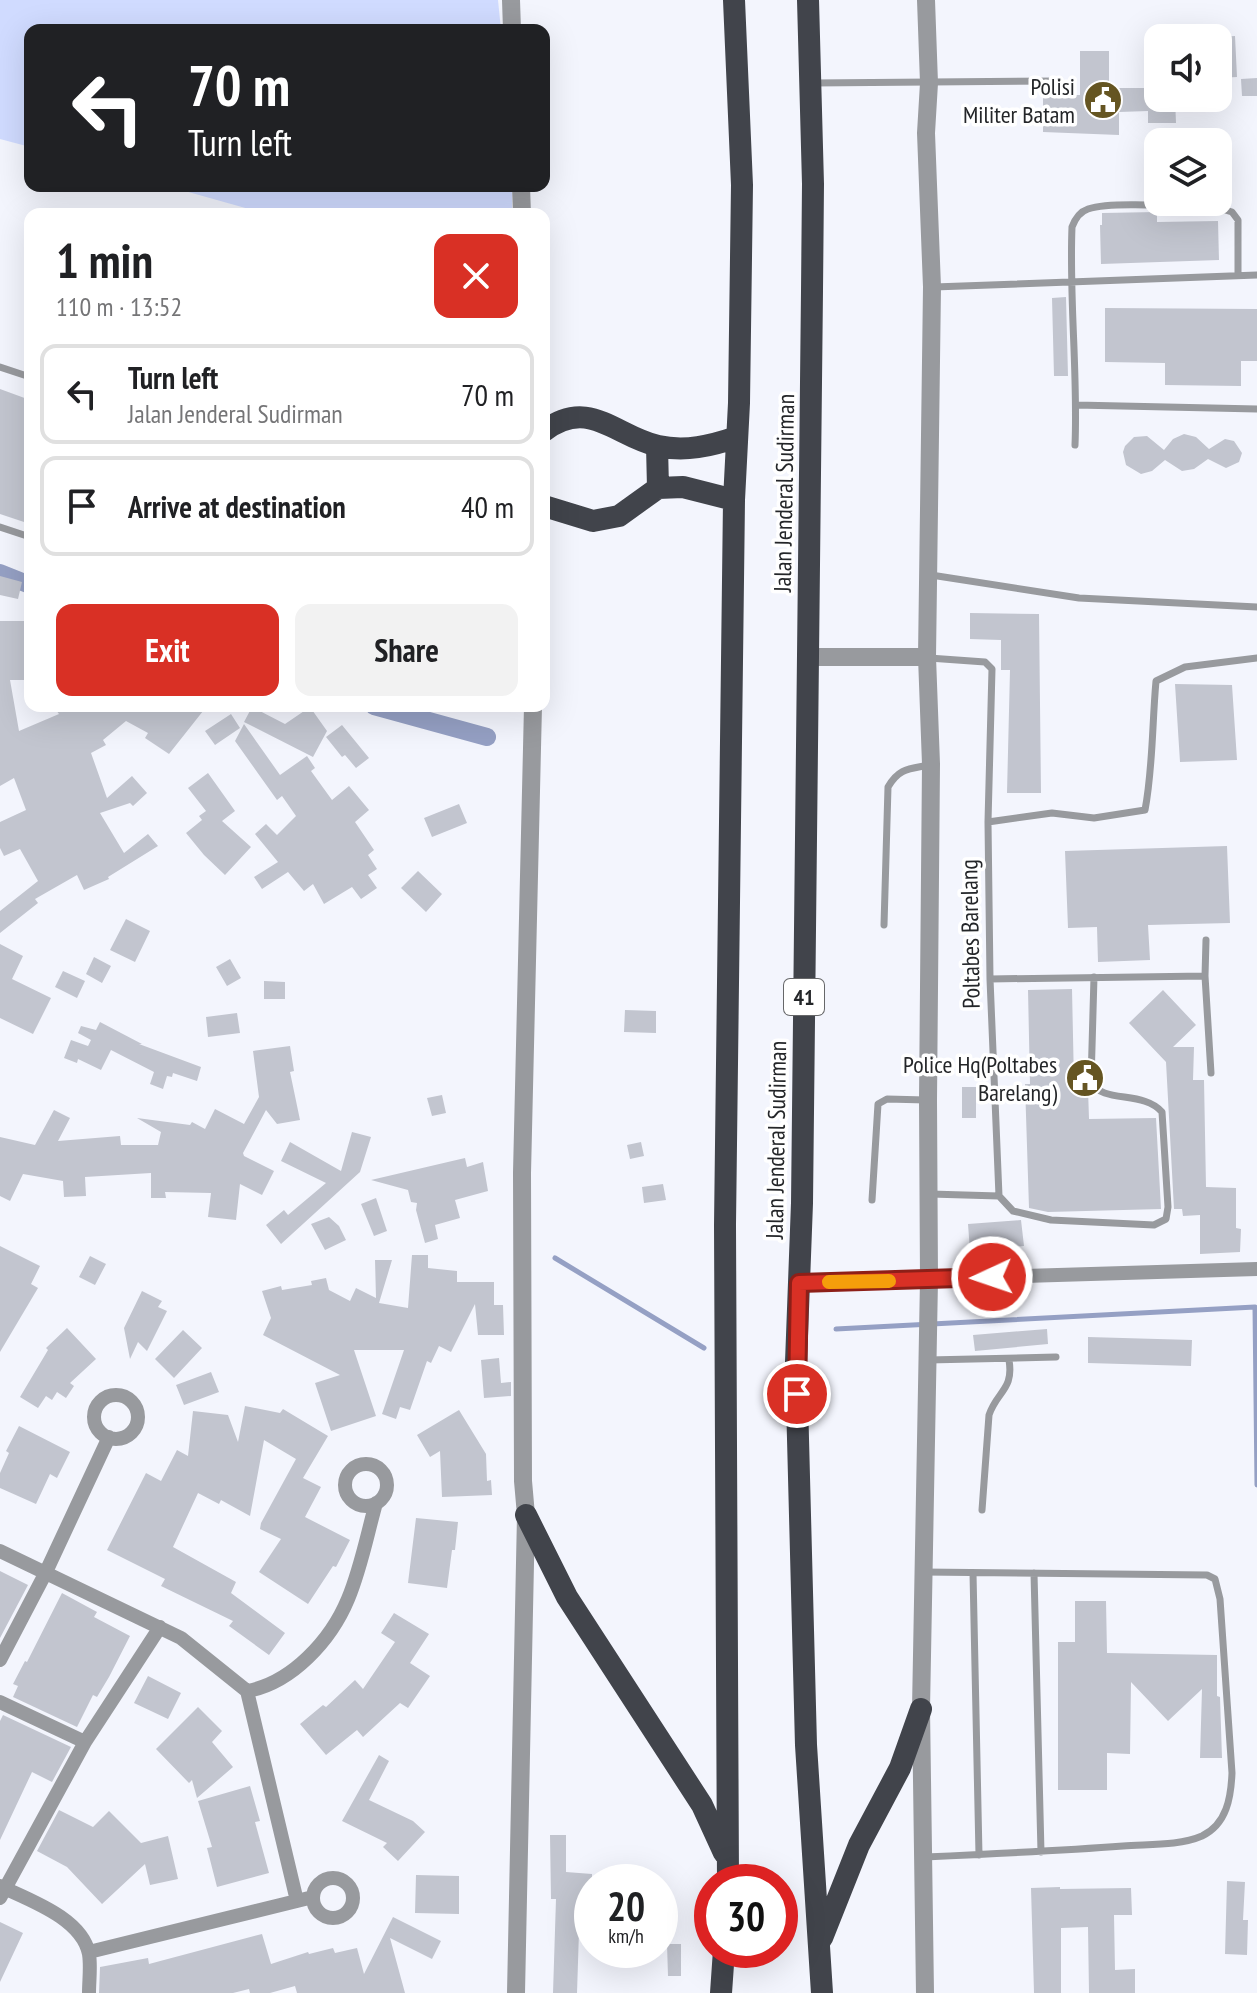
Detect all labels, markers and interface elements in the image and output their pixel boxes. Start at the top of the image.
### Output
map controls [1144,24,1232,216]
button: sound [1144,24,1232,112]
text: 70 m [188,49,290,121]
icon: left [56,56,160,160]
place label: Polisi Militer Batam [963,71,1075,130]
public building icon: Polisi Militer Batam [1082,79,1124,121]
text: Turn left [188,119,292,166]
button: layers [1144,128,1232,216]
text: 1 min [56,229,153,291]
button: close [434,234,518,318]
text: 110 m · 13:52 [56,290,182,323]
text: Turn left [128,358,218,397]
icon: left [60,372,104,416]
text: 70 m [461,375,514,414]
street label: Jalan Jenderal Sudirman [767,394,801,593]
text: Jalan Jenderal Sudirman [128,397,343,430]
icon: arrive [60,484,104,528]
text: Arrive at destination [128,487,346,526]
text: 40 m [461,487,514,526]
button: Exit [56,604,279,696]
button: Share [295,604,518,696]
street label: Poltabes Barelang [953,859,987,1009]
road number: 41 [784,979,824,1015]
street label: Jalan Jenderal Sudirman [759,1041,793,1240]
place label: Police Hq(Poltabes Barelang) [903,1049,1057,1108]
public building icon: Police Hq(Poltabes Barelang) [1064,1057,1106,1099]
position arrow [950,1235,1034,1319]
pin [763,1360,831,1428]
icon: arrive [775,1372,819,1416]
speed limit sign: 30 [694,1864,798,1968]
text: 20 [607,1880,645,1932]
text: km/h [608,1923,644,1949]

